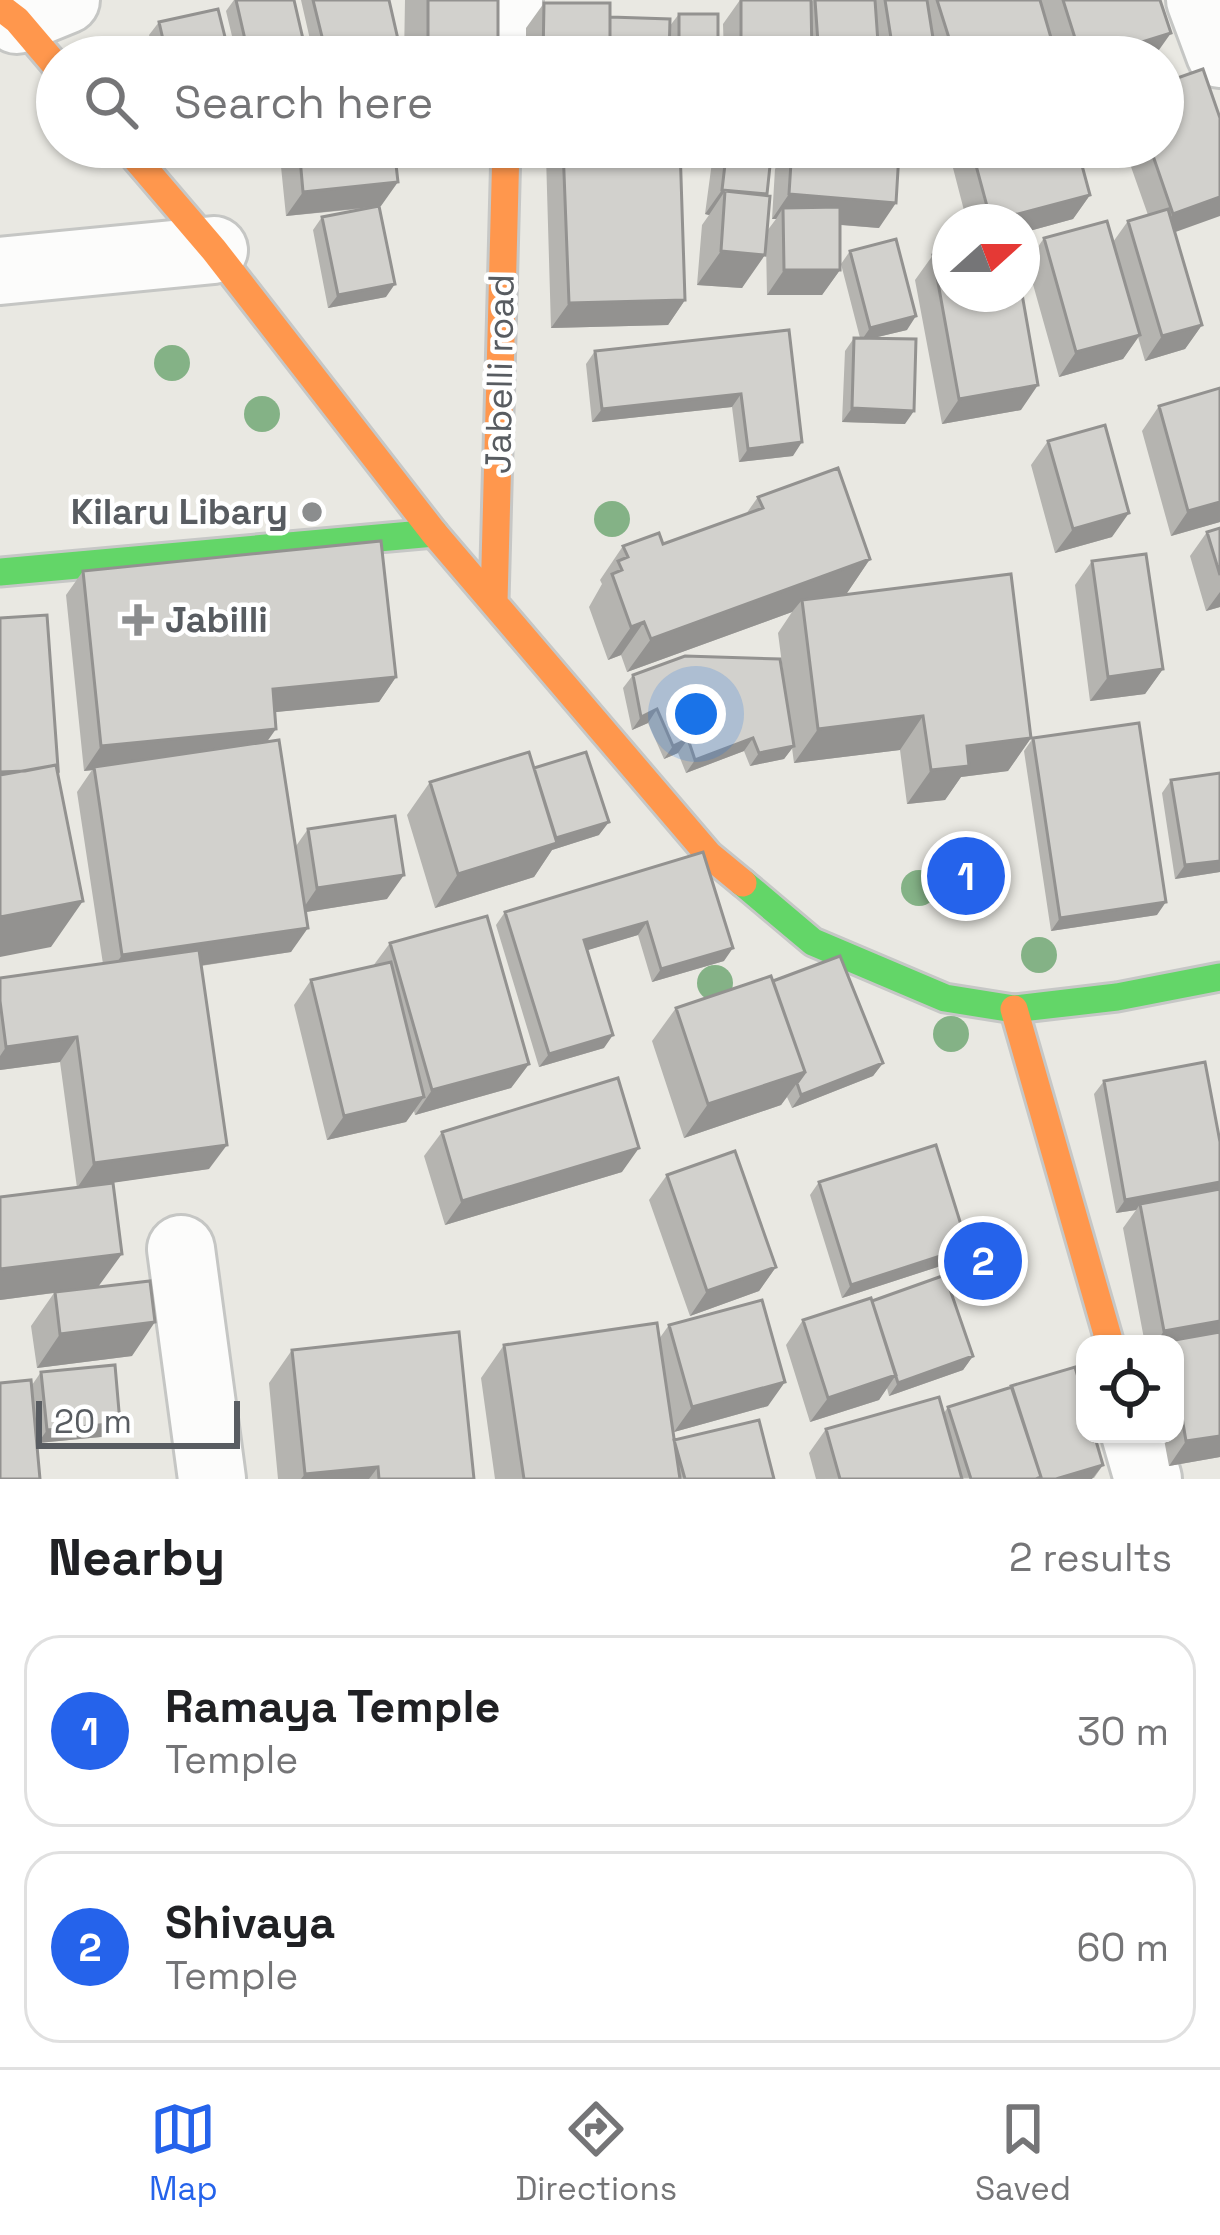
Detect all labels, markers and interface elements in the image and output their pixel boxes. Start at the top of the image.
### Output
search box [36,36,1184,168]
icon: search [78,69,144,135]
text: Search here [174,74,433,131]
north arrow [932,204,1040,312]
street label: Jabelli road [475,274,525,474]
place label: Kilaru Libary [71,489,288,535]
marker: Kilaru Libary [299,499,325,525]
place label: Jabilli [165,597,268,643]
marker: Jabilli [122,604,154,636]
your location [666,684,726,744]
pin: 1 [927,831,1005,921]
pin: 2 [944,1216,1022,1306]
map controls [1076,1335,1184,1443]
button: locate [1076,1335,1184,1443]
scale bar [36,1395,240,1448]
text: 20 m [54,1401,132,1443]
text: Nearby [48,1525,225,1590]
text: 2 results [1009,1533,1172,1582]
text: Ramaya Temple [165,1678,500,1735]
text: 1 [81,1707,99,1756]
text: 30 m [1077,1707,1169,1756]
text: Temple [165,1735,298,1784]
text: Shivaya [165,1894,335,1951]
text: 2 [78,1923,102,1972]
text: 60 m [1077,1923,1169,1972]
text: Temple [165,1951,298,2000]
tab: Map [149,2096,218,2210]
tab: Directions [515,2096,677,2210]
tab: Saved [975,2096,1071,2210]

